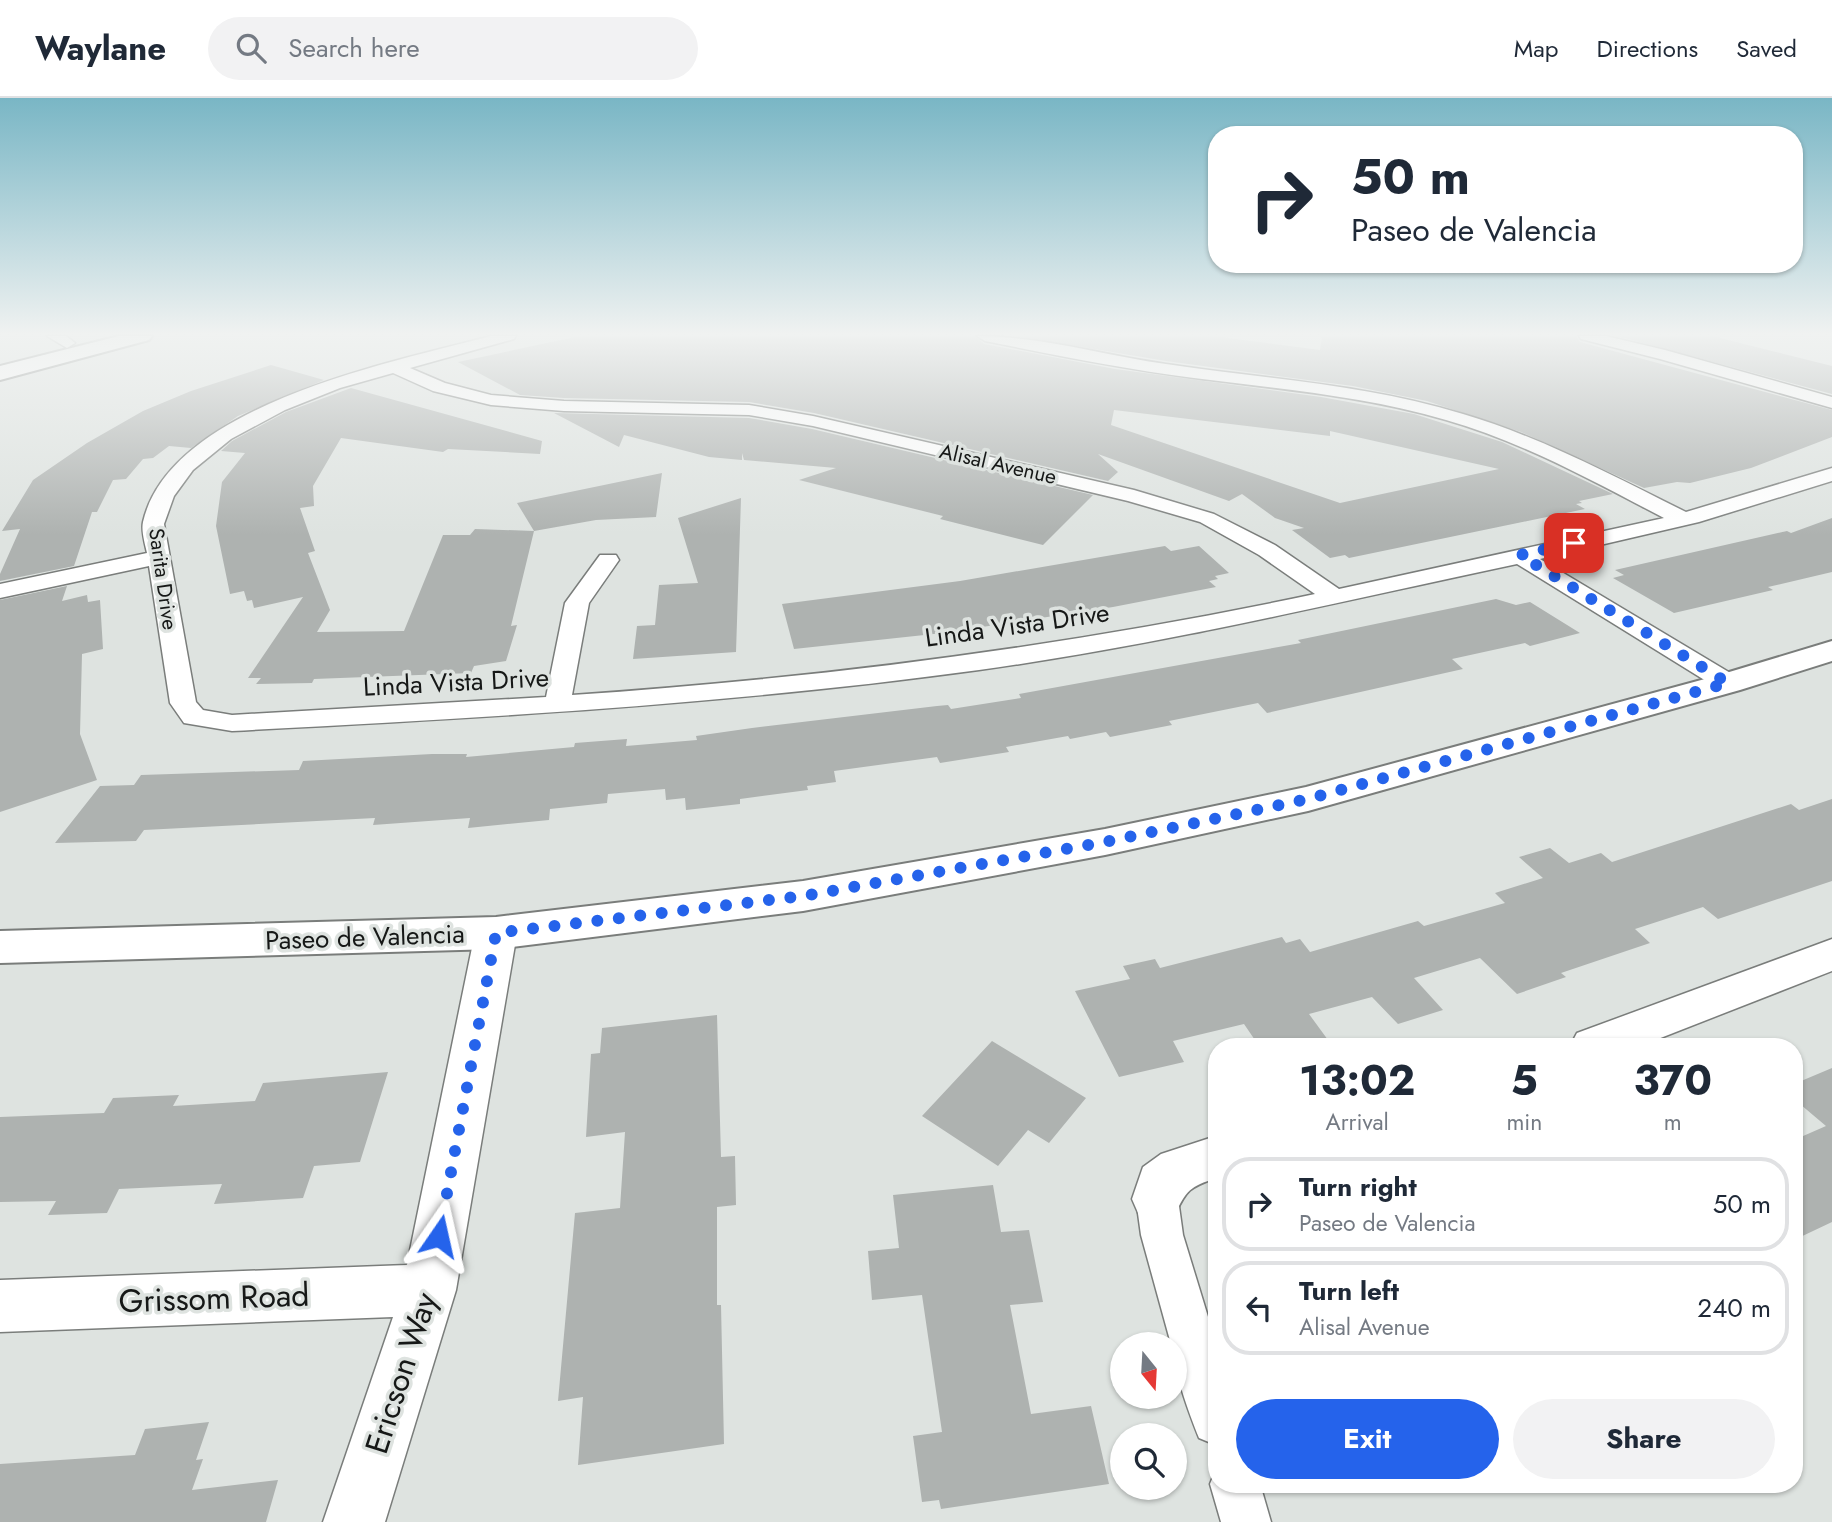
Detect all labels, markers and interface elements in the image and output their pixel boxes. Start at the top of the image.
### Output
search box [208,17,698,80]
text: Waylane [35,25,166,72]
icon: search [232,29,270,67]
text: Search here [288,29,420,67]
text: Map [1514,31,1559,66]
text: Directions [1597,31,1698,66]
text: Saved [1736,31,1797,66]
text: 50 m [1351,142,1470,212]
icon: right [1236,154,1327,245]
text: Paseo de Valencia [1351,207,1597,253]
street label: Alisal Avenue [937,436,1060,492]
pin [1544,513,1604,573]
icon: arrive [1555,524,1593,562]
street label: Sarita Drive [141,526,185,632]
street label: Linda Vista Drive [922,593,1112,657]
street label: Linda Vista Drive [362,658,550,706]
street label: Paseo de Valencia [265,915,465,959]
text: 13:02 [1299,1050,1415,1111]
text: 5 [1511,1050,1538,1111]
text: 370 [1633,1050,1712,1111]
text: Arrival [1325,1105,1389,1139]
text: min [1506,1105,1542,1139]
text: m [1664,1105,1682,1139]
text: Turn right [1299,1168,1417,1206]
icon: right [1240,1185,1278,1223]
text: 50 m [1713,1185,1771,1223]
position arrow [402,1199,476,1273]
text: Paseo de Valencia [1299,1206,1476,1240]
street label: Grissom Road [118,1272,310,1324]
text: Turn left [1299,1272,1399,1310]
street label: Ericson Way [353,1286,449,1459]
icon: left [1240,1289,1278,1327]
text: 240 m [1697,1289,1771,1327]
text: Alisal Avenue [1299,1310,1430,1344]
north arrow [1110,1332,1186,1409]
map controls [1110,1332,1187,1500]
button: Exit [1236,1399,1499,1479]
button: Share [1513,1399,1775,1479]
button: search [1110,1423,1187,1500]

